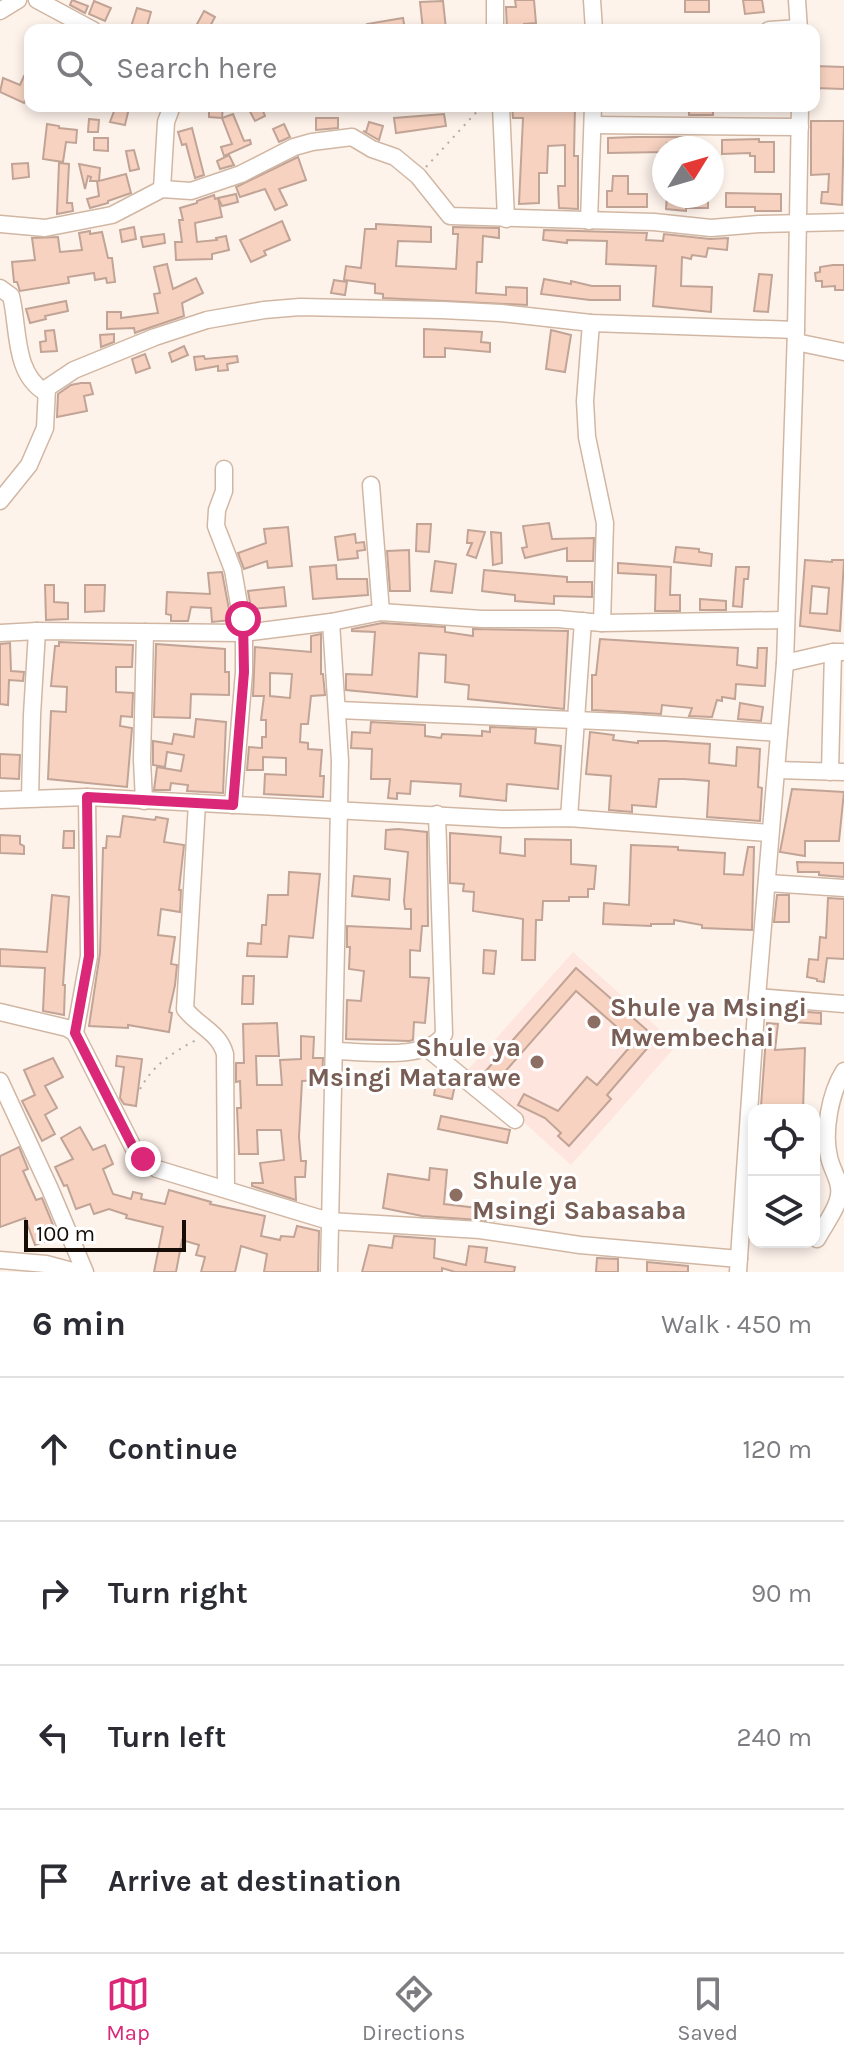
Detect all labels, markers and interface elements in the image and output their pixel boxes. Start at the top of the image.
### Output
search box [24,24,820,112]
icon: search [52,46,96,90]
text: Search here [116,50,277,86]
north arrow [652,136,724,208]
route start [225,601,261,637]
place label: Shule ya Msingi Mwembechai [610,992,807,1053]
marker: Shule ya Msingi Mwembechai [585,1013,603,1031]
place label: Shule ya Msingi Matarawe [307,1032,521,1093]
marker: Shule ya Msingi Matarawe [528,1053,546,1071]
map controls [748,1104,820,1248]
button: locate [748,1104,820,1176]
route end [125,1141,161,1177]
place label: Shule ya Msingi Sabasaba [472,1165,686,1226]
button: layers [748,1176,820,1248]
marker: Shule ya Msingi Sabasaba [447,1186,465,1204]
scale bar [24,1216,186,1252]
text: 100 m [36,1221,95,1247]
text: 6 min [32,1304,126,1344]
text: Walk · 450 m [661,1309,812,1340]
icon: ahead [32,1427,76,1471]
text: Continue [108,1431,238,1467]
text: 120 m [742,1434,812,1465]
icon: right [32,1571,76,1615]
text: Turn right [108,1575,248,1611]
text: 90 m [751,1578,812,1609]
icon: left [32,1715,76,1759]
text: Turn left [108,1719,226,1755]
text: 240 m [736,1722,812,1753]
icon: arrive [32,1859,76,1903]
text: Arrive at destination [108,1863,402,1899]
tab: Map [106,1972,150,2046]
tab: Directions [362,1972,465,2046]
tab: Saved [677,1972,738,2046]

